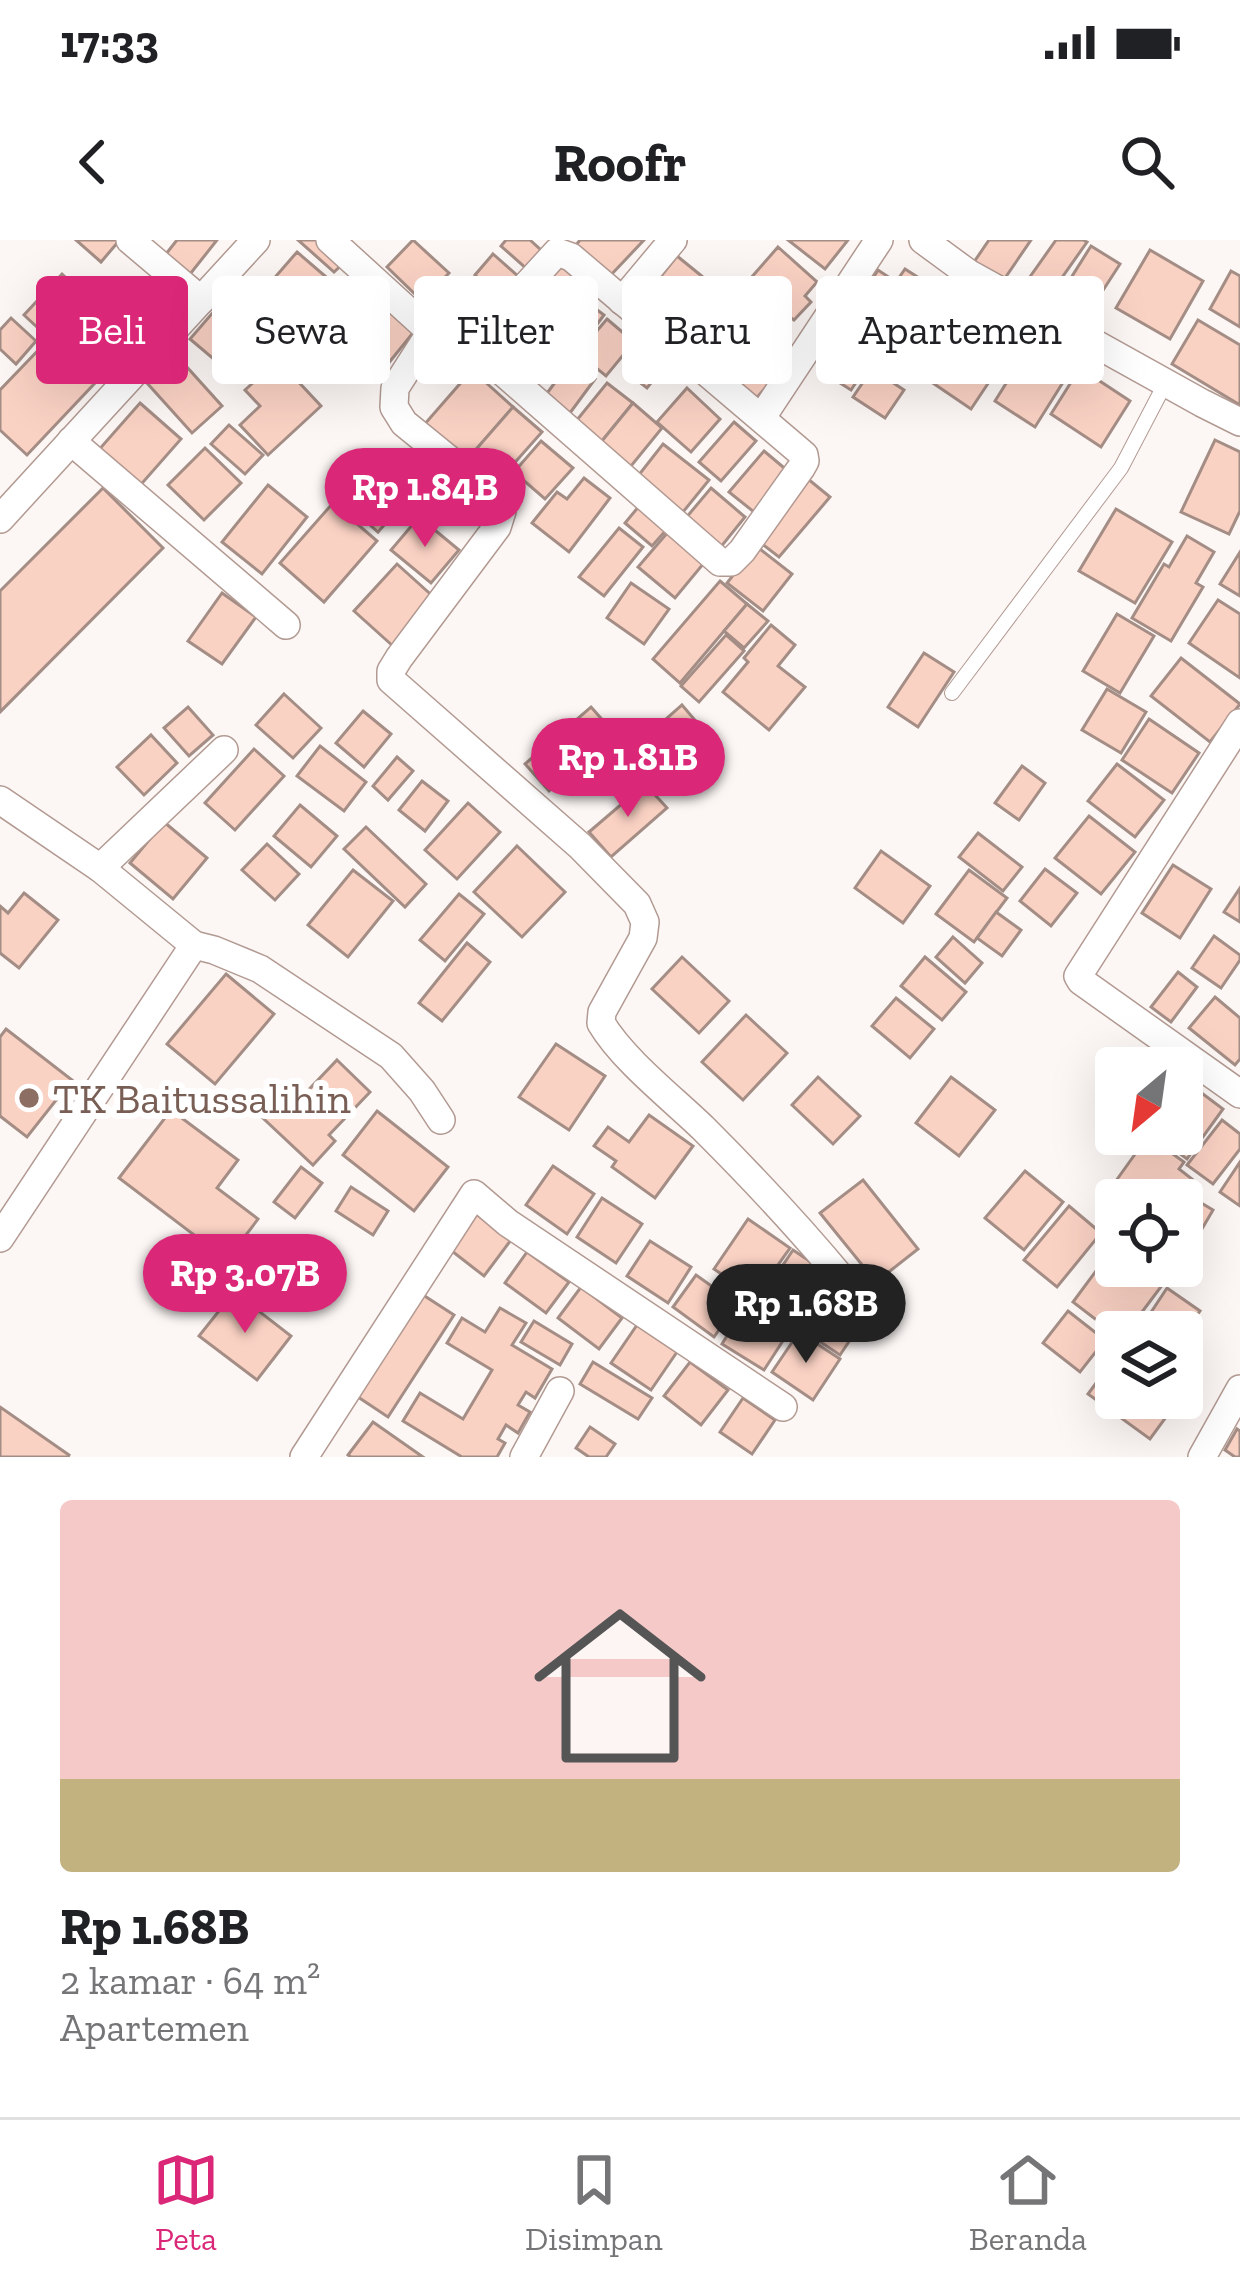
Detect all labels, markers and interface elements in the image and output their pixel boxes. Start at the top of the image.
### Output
text: 17:33 [60,15,159,69]
icon: back [60,129,126,195]
icon: search [1114,129,1180,195]
text: Roofr [554,130,686,195]
chip: Beli [36,276,188,384]
chip: Sewa [212,276,390,384]
chip: Filter [414,276,598,384]
chip: Baru [622,276,792,384]
chip: Apartemen [816,276,1104,384]
pin: Rp 1.84B [301,448,549,550]
text: Rp 1.84B [352,463,498,510]
pin: Rp 1.81B [504,718,752,820]
text: Rp 1.81B [558,733,698,780]
north arrow [1095,1047,1203,1155]
map controls [1095,1047,1203,1419]
place label: TK Baitussalihin [53,1073,351,1124]
marker: TK Baitussalihin [16,1085,42,1111]
button: locate [1095,1179,1203,1287]
pin: Rp 3.07B [121,1234,369,1336]
text: Rp 3.07B [170,1249,320,1296]
pin: Rp 1.68B [682,1264,930,1366]
text: Rp 1.68B [734,1279,878,1326]
button: layers [1095,1311,1203,1419]
icon: home [512,1578,728,1794]
text: Rp 1.68B [60,1896,249,1957]
text: 2 kamar · 64 m² [60,1957,320,2004]
text: Apartemen [60,2004,249,2051]
tab: Peta [153,2147,219,2258]
tab: Disimpan [525,2147,663,2258]
tab: Beranda [969,2147,1087,2258]

